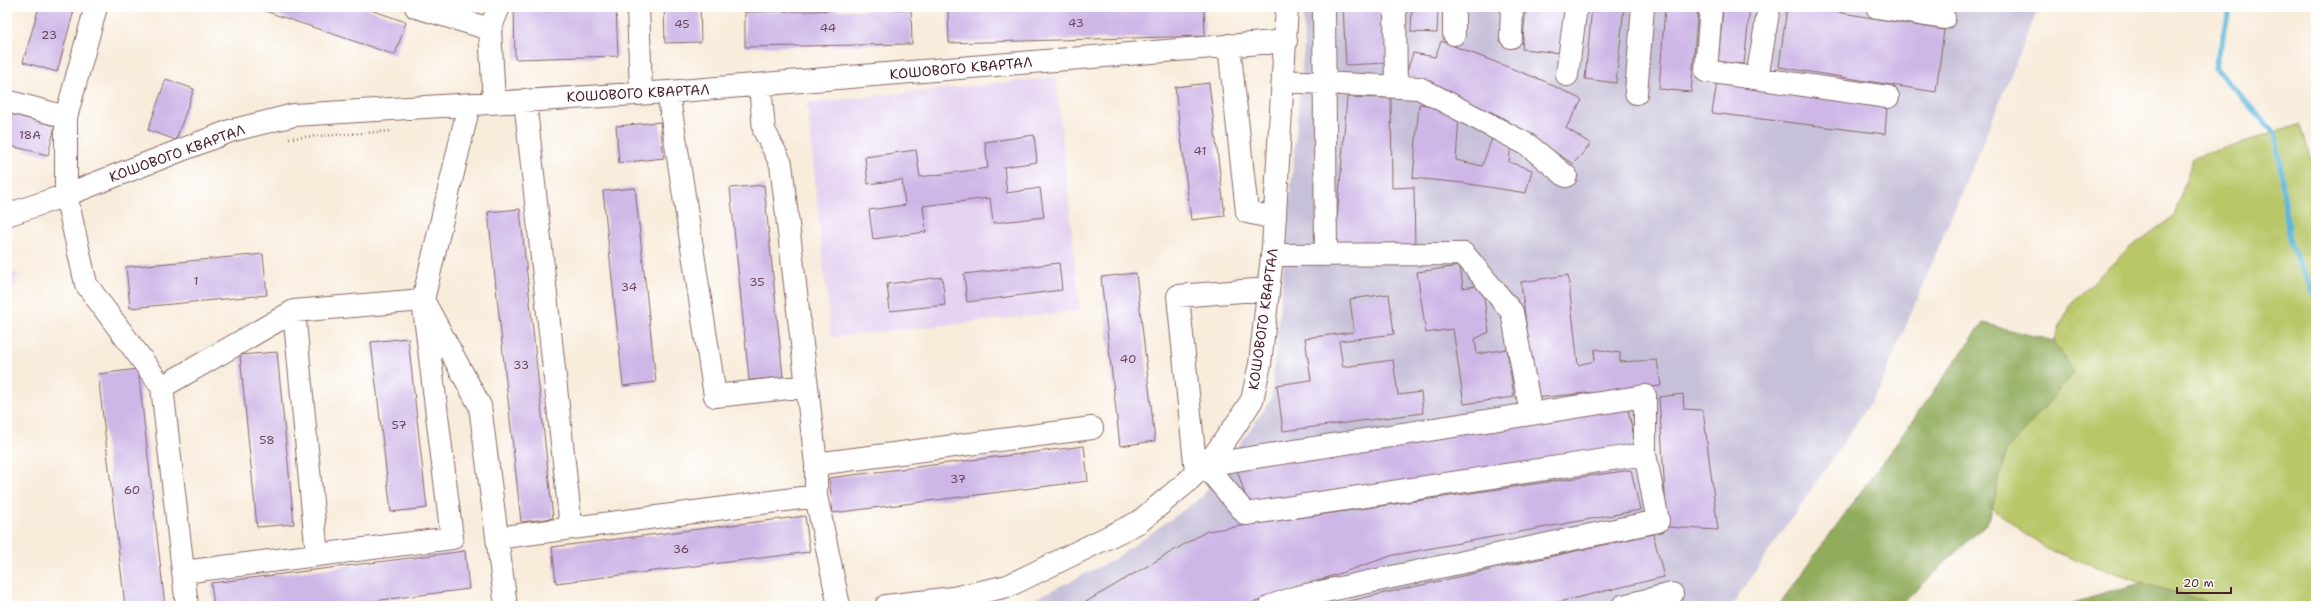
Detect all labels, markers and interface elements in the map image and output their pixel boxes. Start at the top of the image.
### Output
house number: 43 [1068,15,1084,31]
house number: 45 [674,16,690,32]
house number: 44 [820,20,836,36]
house number: 23 [41,27,57,43]
street label: КОШОВОГО КВАРТАЛ [889,53,1033,83]
street label: КОШОВОГО КВАРТАЛ [566,80,710,106]
street label: КОШОВОГО КВАРТАЛ [107,120,247,186]
house number: 18А [19,127,41,143]
house number: 41 [1194,143,1206,159]
street label: КОШОВОГО КВАРТАЛ [1244,247,1282,391]
house number: 1 [193,273,199,289]
house number: 35 [749,274,765,290]
house number: 34 [621,279,637,295]
house number: 40 [1120,351,1136,367]
house number: 33 [513,357,529,373]
house number: 57 [391,417,407,433]
house number: 58 [259,432,275,448]
house number: 37 [950,471,966,487]
house number: 60 [124,482,140,498]
house number: 36 [673,541,689,557]
scale bar [2177,569,2231,595]
text: 20 m [2183,575,2214,591]

